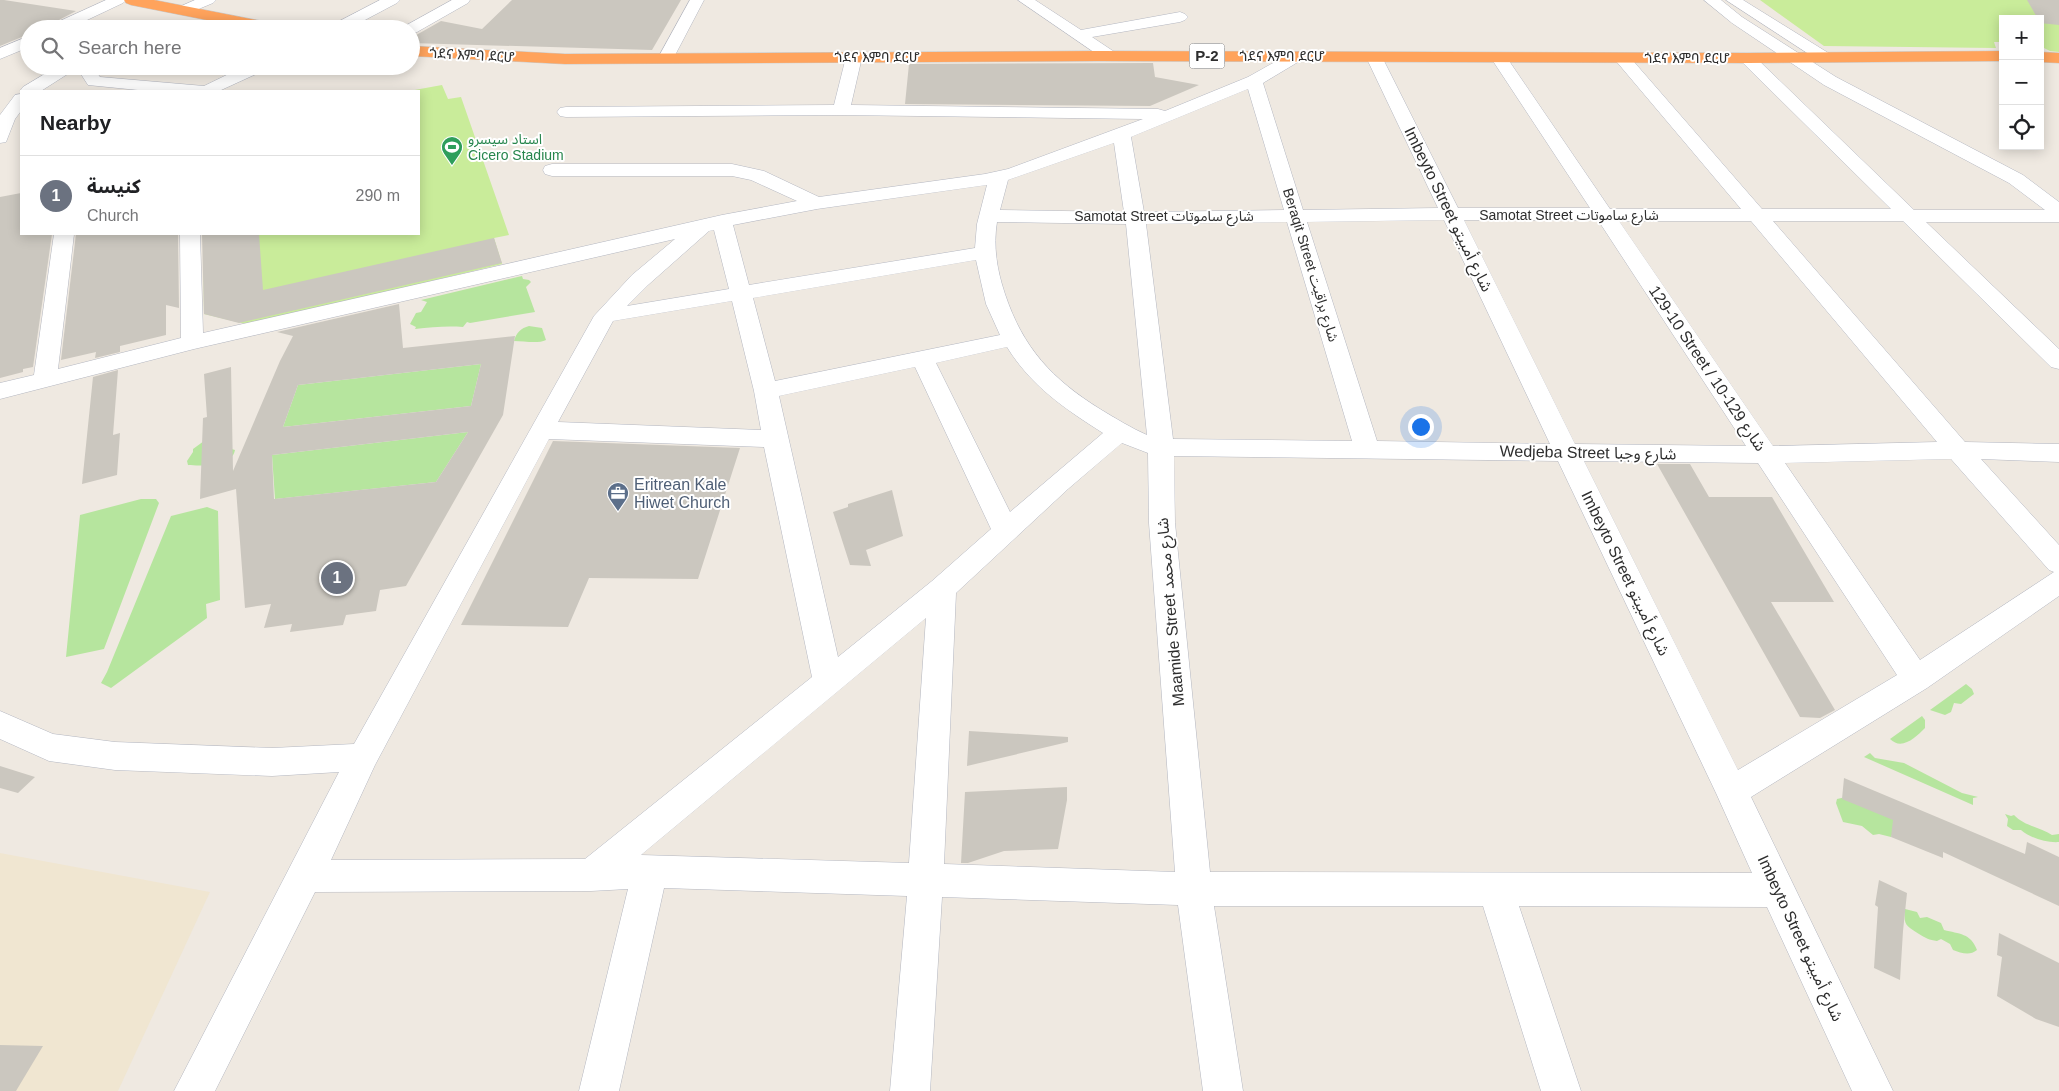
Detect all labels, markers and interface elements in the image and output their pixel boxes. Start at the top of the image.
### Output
map controls [1999,15,2044,150]
button: + [1999,15,2044,60]
search box [20,20,420,75]
icon: search [38,34,66,62]
text: Search here [78,37,182,58]
road number: P-2 [1190,44,1224,68]
street label: ጎደና እምባ ደርሆ [429,45,515,65]
street label: ጎደና እምባ ደርሆ [1240,48,1325,64]
street label: ጎደና እምባ ደርሆ [835,49,920,65]
street label: ጎደና እምባ ደርሆ [1645,50,1730,66]
button: − [1999,60,2044,105]
button: locate [1999,105,2044,150]
text: Nearby [40,111,111,134]
street label: Imbeyto Street شارع أمبيتو [1398,124,1497,296]
place label: استاد سيسرو Cicero Stadium [468,131,564,163]
sports icon: استاد سيسرو Cicero Stadium [440,135,464,166]
text: كنيسة [87,176,141,197]
street label: Beraqit Street شارع براقيت [1277,186,1342,345]
text: 1 [52,187,60,204]
text: 290 m [356,187,400,204]
text: Church [87,207,139,224]
street label: Samotat Street شارع ساموتات [1479,207,1659,226]
street label: Samotat Street شارع ساموتات [1074,208,1254,227]
street label: 129-10 Street / شارع 129-10 [1642,282,1769,456]
your location [1408,414,1434,440]
street label: Wedjeba Street شارع وجبا [1499,442,1677,467]
place label: Eritrean Kale Hiwet Church [634,476,730,511]
office icon: Eritrean Kale Hiwet Church [606,481,630,512]
street label: Imbeyto Street شارع أمبيتو [1575,488,1674,660]
street label: Maamide Street شارع محمد [1154,517,1191,707]
pin: 1 [321,559,353,597]
street label: Imbeyto Street شارع أمبيتو [1751,852,1847,1026]

